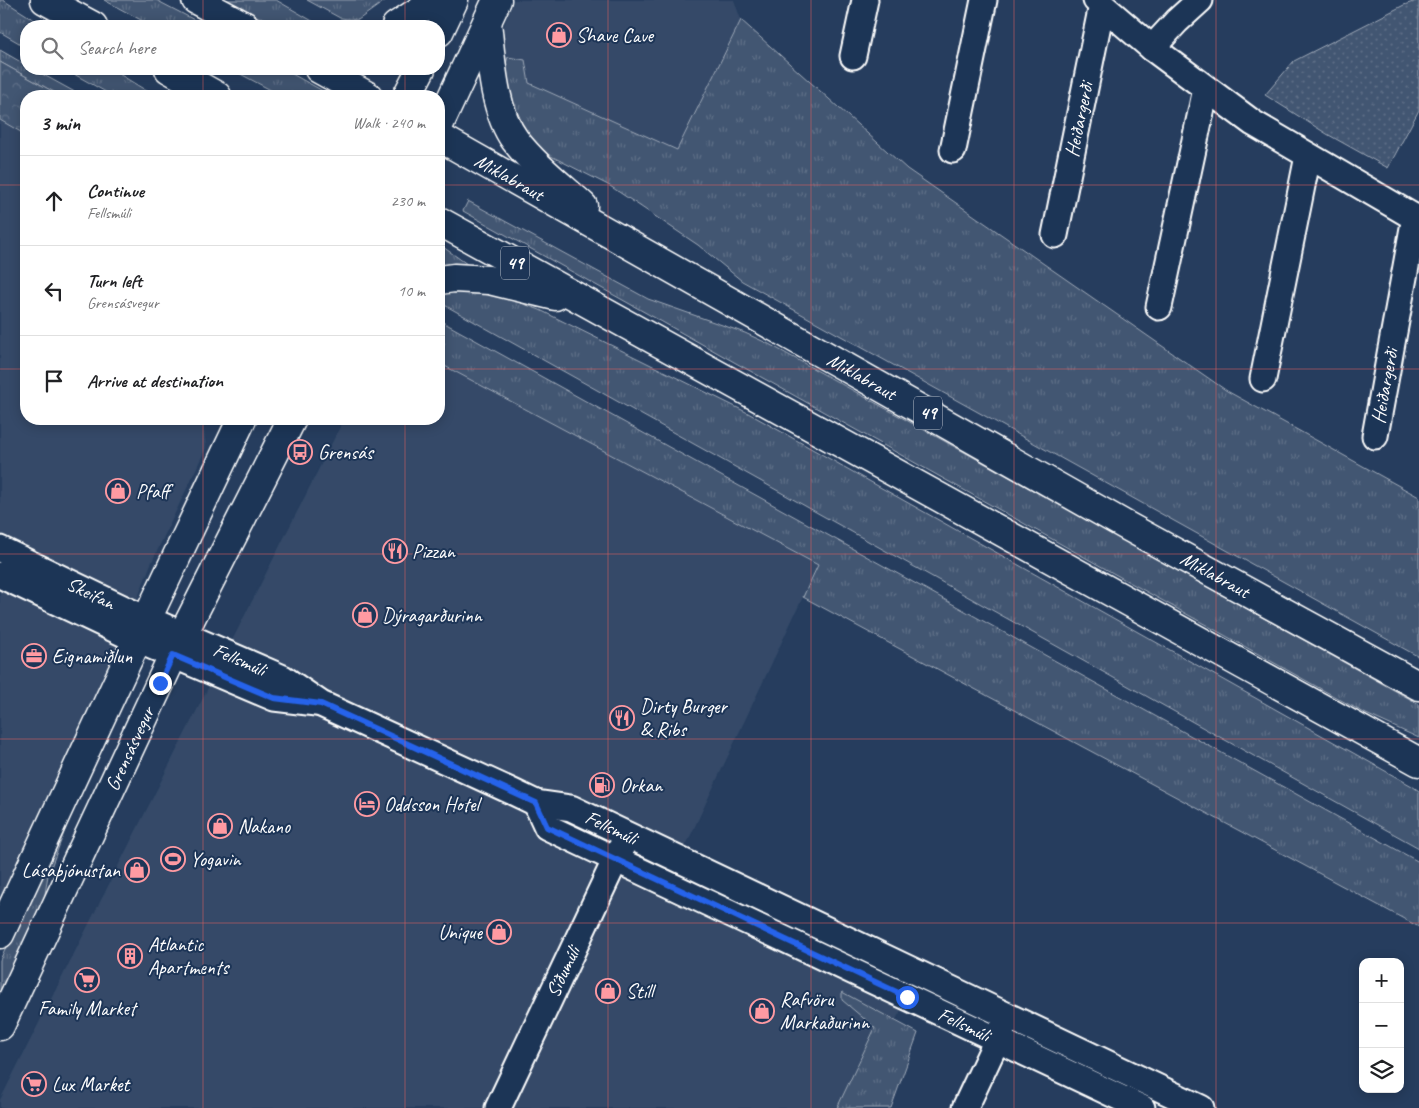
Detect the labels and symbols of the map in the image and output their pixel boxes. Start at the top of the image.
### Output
shop icon: Shave Cave [546,22,572,48]
place label: Shave Cave [576,23,655,48]
street label: Heiðargerði [1059,77,1099,159]
street label: Miklabraut [471,147,550,207]
road number: 49 [501,247,529,280]
street label: Heiðargerði [1365,344,1404,425]
street label: Miklabraut [823,347,903,407]
road number: 49 [914,396,942,429]
bus stop icon: Grensás [287,439,313,465]
place label: Grensás [318,440,375,465]
shop icon: Pfaff [105,478,131,504]
place label: Pfaff [136,479,174,504]
restaurant icon: Pizzan [382,538,408,564]
place label: Pizzan [412,539,456,564]
street label: Miklabraut [1176,545,1256,605]
street label: Skeifan [63,571,120,615]
shop icon: Dýragarðurinn [352,602,378,628]
place label: Dýragarðurinn [382,603,483,628]
street label: Fellsmúli [210,637,272,683]
office icon: Eignamiðlun [21,643,47,669]
place label: Eignamiðlun [52,644,133,669]
route end [149,672,172,695]
place label: Dirty Burger & Ribs [640,694,729,742]
street label: Grensásvegur [99,701,161,795]
restaurant icon: Dirty Burger & Ribs [609,705,635,731]
fuel station icon: Orkan [589,772,615,798]
place label: Orkan [620,773,663,798]
hotel icon: Oddsson Hotel [354,791,380,817]
place label: Oddsson Hotel [384,792,483,817]
street label: Fellsmúli [581,804,644,851]
shop icon: Nakano [207,813,233,839]
place label: Nakano [238,814,291,839]
sports icon: Yogavin [160,846,186,872]
place label: Yogavin [190,847,241,872]
shop icon: Lásaþjónustan [124,857,150,883]
place label: Lásaþjónustan [22,858,121,883]
shop icon: Unique [486,919,512,945]
place label: Unique [438,920,483,945]
place label: Atlantic Apartments [148,932,230,980]
street label: Síðumúli [540,940,586,1001]
building icon: Atlantic Apartments [117,943,143,969]
supermarket icon: Family Market [74,967,100,993]
shop icon: Stíll [595,978,621,1004]
place label: Stíll [626,979,657,1004]
route start [896,986,919,1009]
place label: Rafvöru Markaðurinn [780,987,870,1035]
place label: Family Market [38,996,139,1021]
shop icon: Rafvöru Markaðurinn [749,998,775,1024]
street label: Fellsmúli [934,1001,997,1048]
supermarket icon: Lux Market [21,1071,47,1097]
place label: Lux Market [52,1072,131,1097]

